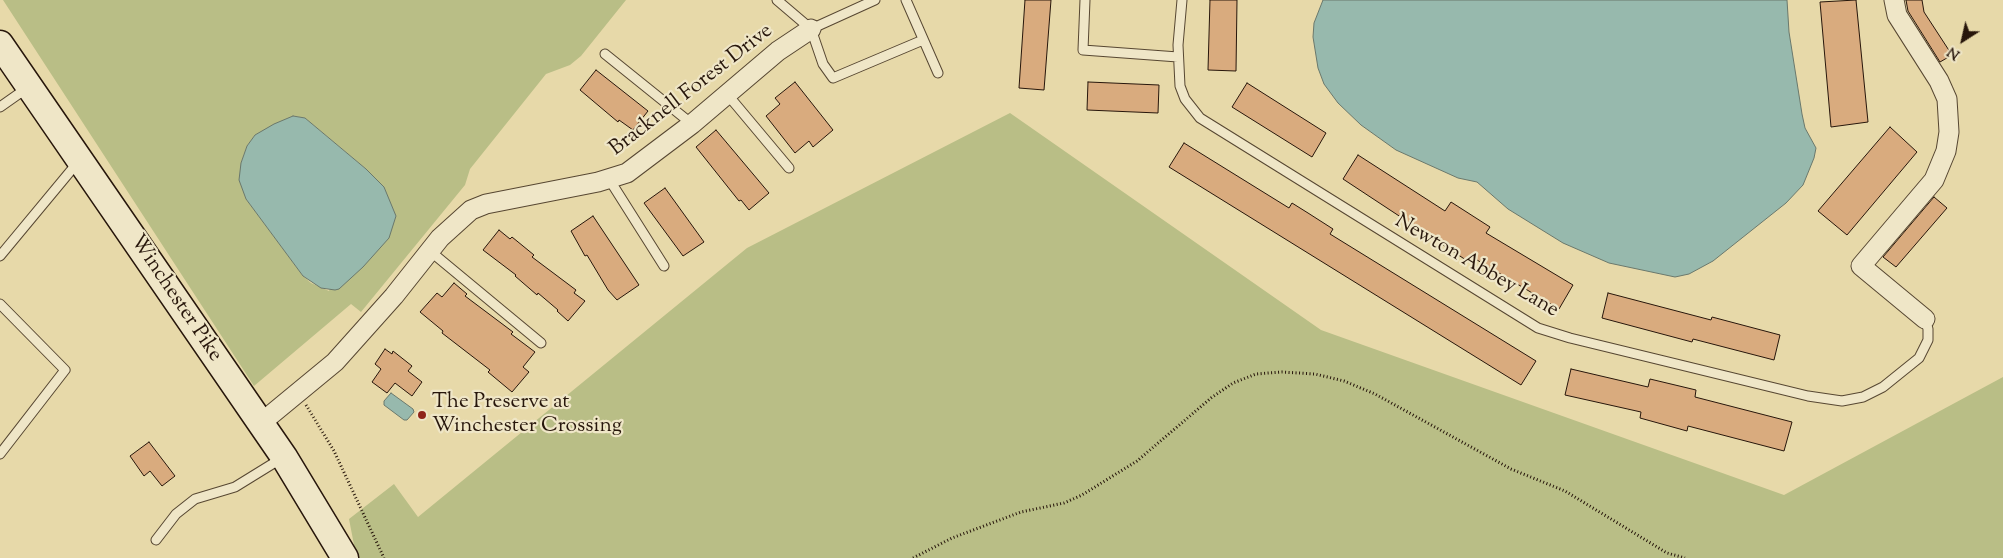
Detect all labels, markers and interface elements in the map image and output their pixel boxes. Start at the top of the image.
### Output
north arrow [1938,15,1988,65]
street label: Bracknell Forest Drive [605,19,779,163]
text: N [1944,41,1965,64]
street label: Newton Abbey Lane [1389,210,1563,324]
street label: Winchester Pike [123,231,227,367]
place label: The Preserve at Winchester Crossing [432,390,622,440]
marker: The Preserve at Winchester Crossing [416,409,428,421]

